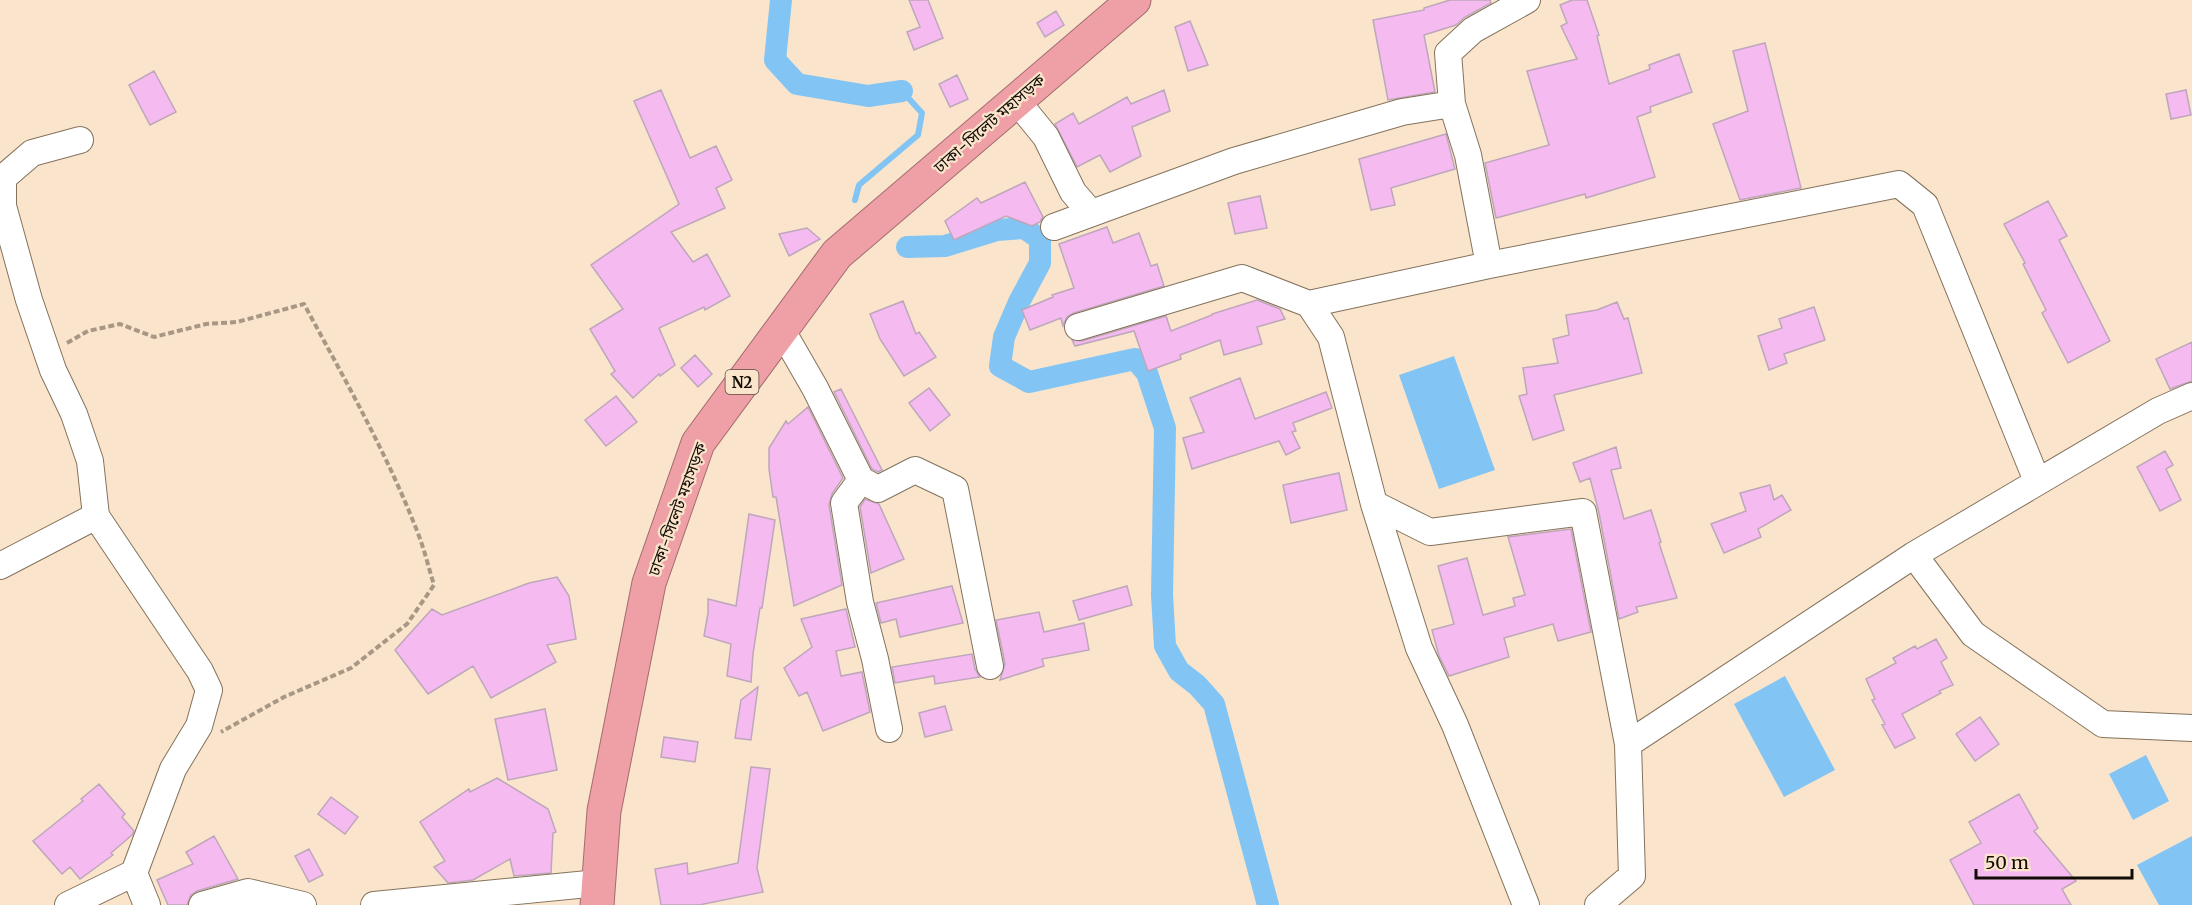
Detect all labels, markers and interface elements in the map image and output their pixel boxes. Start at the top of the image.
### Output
street label: ঢাকা-সিলেট মহাসড়ক [929,69,1049,177]
road number: N2 [726,370,758,394]
street label: ঢাকা-সিলেট মহাসড়ক [643,439,711,579]
scale bar [1976,842,2132,880]
text: 50 m [1985,851,2029,874]

